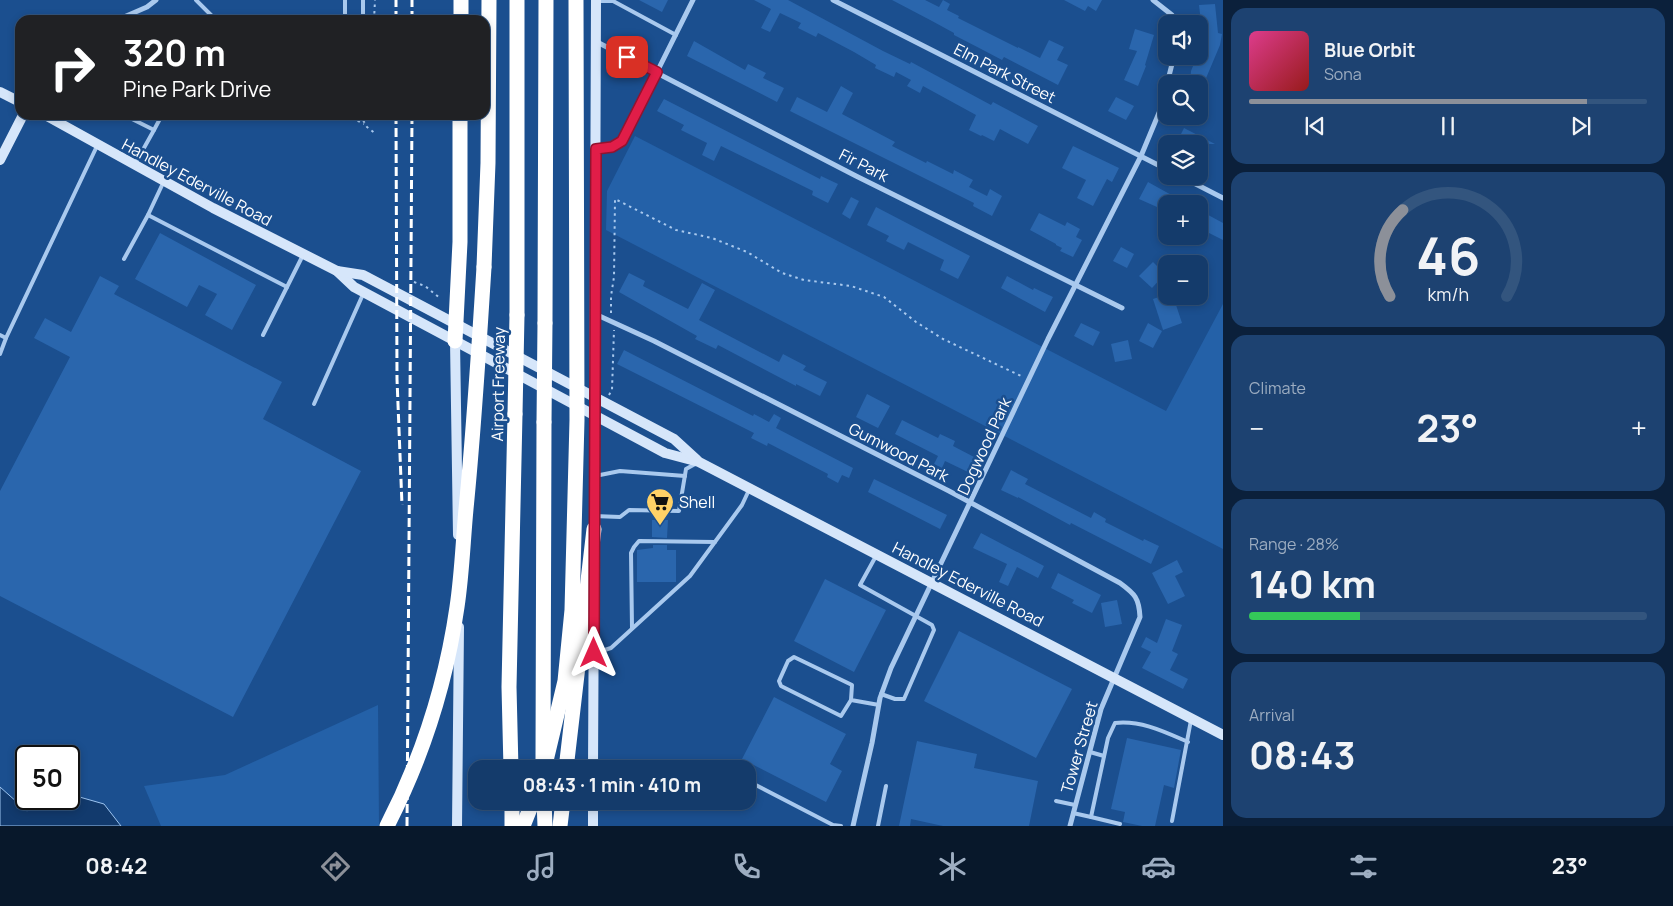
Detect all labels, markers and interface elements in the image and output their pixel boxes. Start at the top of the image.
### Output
map controls [1158,15,1208,305]
button: sound [1158,15,1208,65]
text: 320 m [123,29,226,77]
icon: right [40,35,105,100]
pin [606,36,648,78]
text: Blue Orbit [1324,37,1416,63]
street label: Elm Park Street [950,38,1060,108]
icon: arrive [613,43,641,71]
text: Sona [1324,63,1362,85]
text: Pine Park Drive [123,74,271,104]
button: search [1158,75,1208,125]
icon: previous [1301,112,1329,140]
icon: pause [1434,112,1462,140]
icon: next [1567,112,1595,140]
street label: Handley Ederville Road [118,133,276,231]
button: layers [1158,135,1208,185]
street label: Fir Park [836,143,893,187]
button: + [1158,195,1208,245]
text: 46 [1416,220,1480,291]
button: − [1158,255,1208,305]
text: km/h [1427,282,1469,306]
street label: Airport Freeway [486,326,510,442]
text: Climate [1249,377,1306,399]
street label: Dogwood Park [952,393,1017,498]
text: 23° [1417,401,1478,453]
text: − [1249,409,1264,447]
text: + [1631,409,1647,447]
street label: Gumwood Park [845,417,954,487]
supermarket icon: Shell [645,487,675,526]
place label: Shell [679,491,715,513]
text: Range · 28% [1249,533,1339,555]
street label: Handley Ederville Road [889,536,1047,632]
text: 140 km [1249,557,1376,609]
position arrow [567,626,619,678]
street label: Tower Street [1055,698,1103,796]
text: Arrival [1249,704,1295,726]
text: 08:43 [1249,728,1356,780]
speed limit sign: 50 [15,745,80,810]
text: 08:43 · 1 min · 410 m [523,772,701,798]
icon: directions [318,849,353,884]
icon: music [524,849,559,884]
icon: phone [729,849,764,884]
icon: climate [935,849,970,884]
icon: car [1141,849,1176,884]
icon: filters [1346,849,1381,884]
text: 08:42 [85,851,147,881]
text: 23° [1552,851,1588,881]

